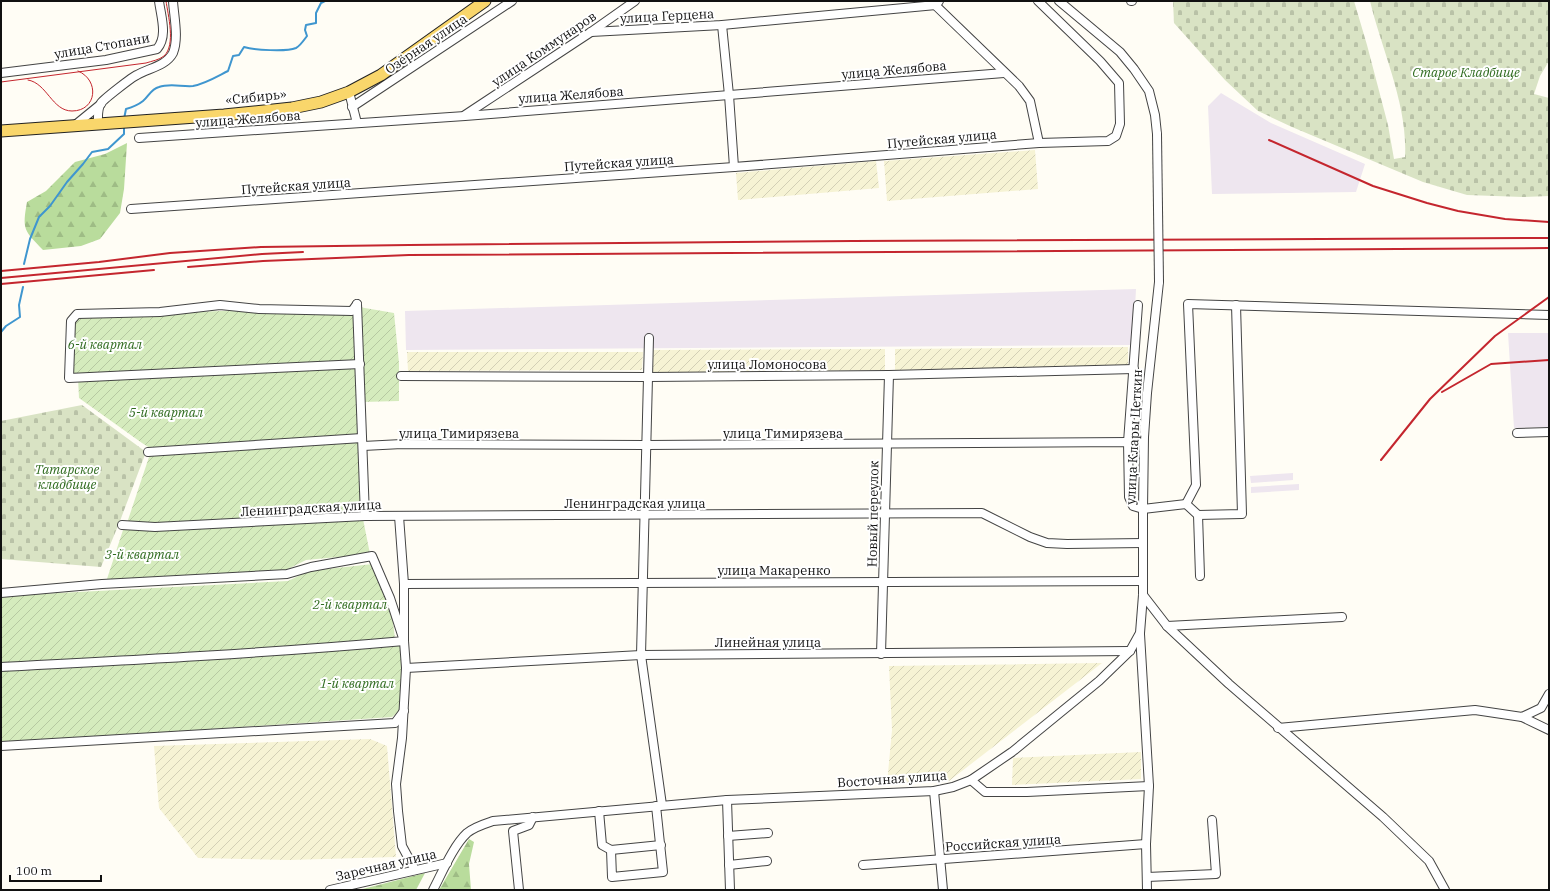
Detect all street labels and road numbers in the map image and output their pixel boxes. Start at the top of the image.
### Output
street label: улица Герцена [619,5,715,27]
street label: улица Коммунаров [489,8,599,90]
street label: Озёрная улица [382,10,470,78]
street label: улица Стопани [53,29,151,63]
street label: улица Желябова [841,57,947,83]
street label: улица Желябова [518,83,624,107]
street label: «Сибирь» [225,85,288,109]
street label: улица Желябова [195,107,301,131]
street label: Путейская улица [886,126,998,152]
street label: Путейская улица [564,151,674,175]
street label: Путейская улица [241,174,351,198]
street label: улица Ломоносова [707,356,827,373]
street label: улица Клары Цеткин [1122,369,1146,505]
street label: улица Тимирязева [399,425,519,442]
street label: улица Тимирязева [723,425,843,442]
street label: Новый переулок [864,460,882,567]
street label: Ленинградская улица [564,495,706,512]
street label: Ленинградская улица [240,496,382,520]
street label: улица Макаренко [718,562,830,579]
street label: Линейная улица [715,634,821,651]
street label: Восточная улица [837,767,947,791]
street label: Российская улица [944,830,1062,856]
street label: Заречная улица [334,845,438,885]

